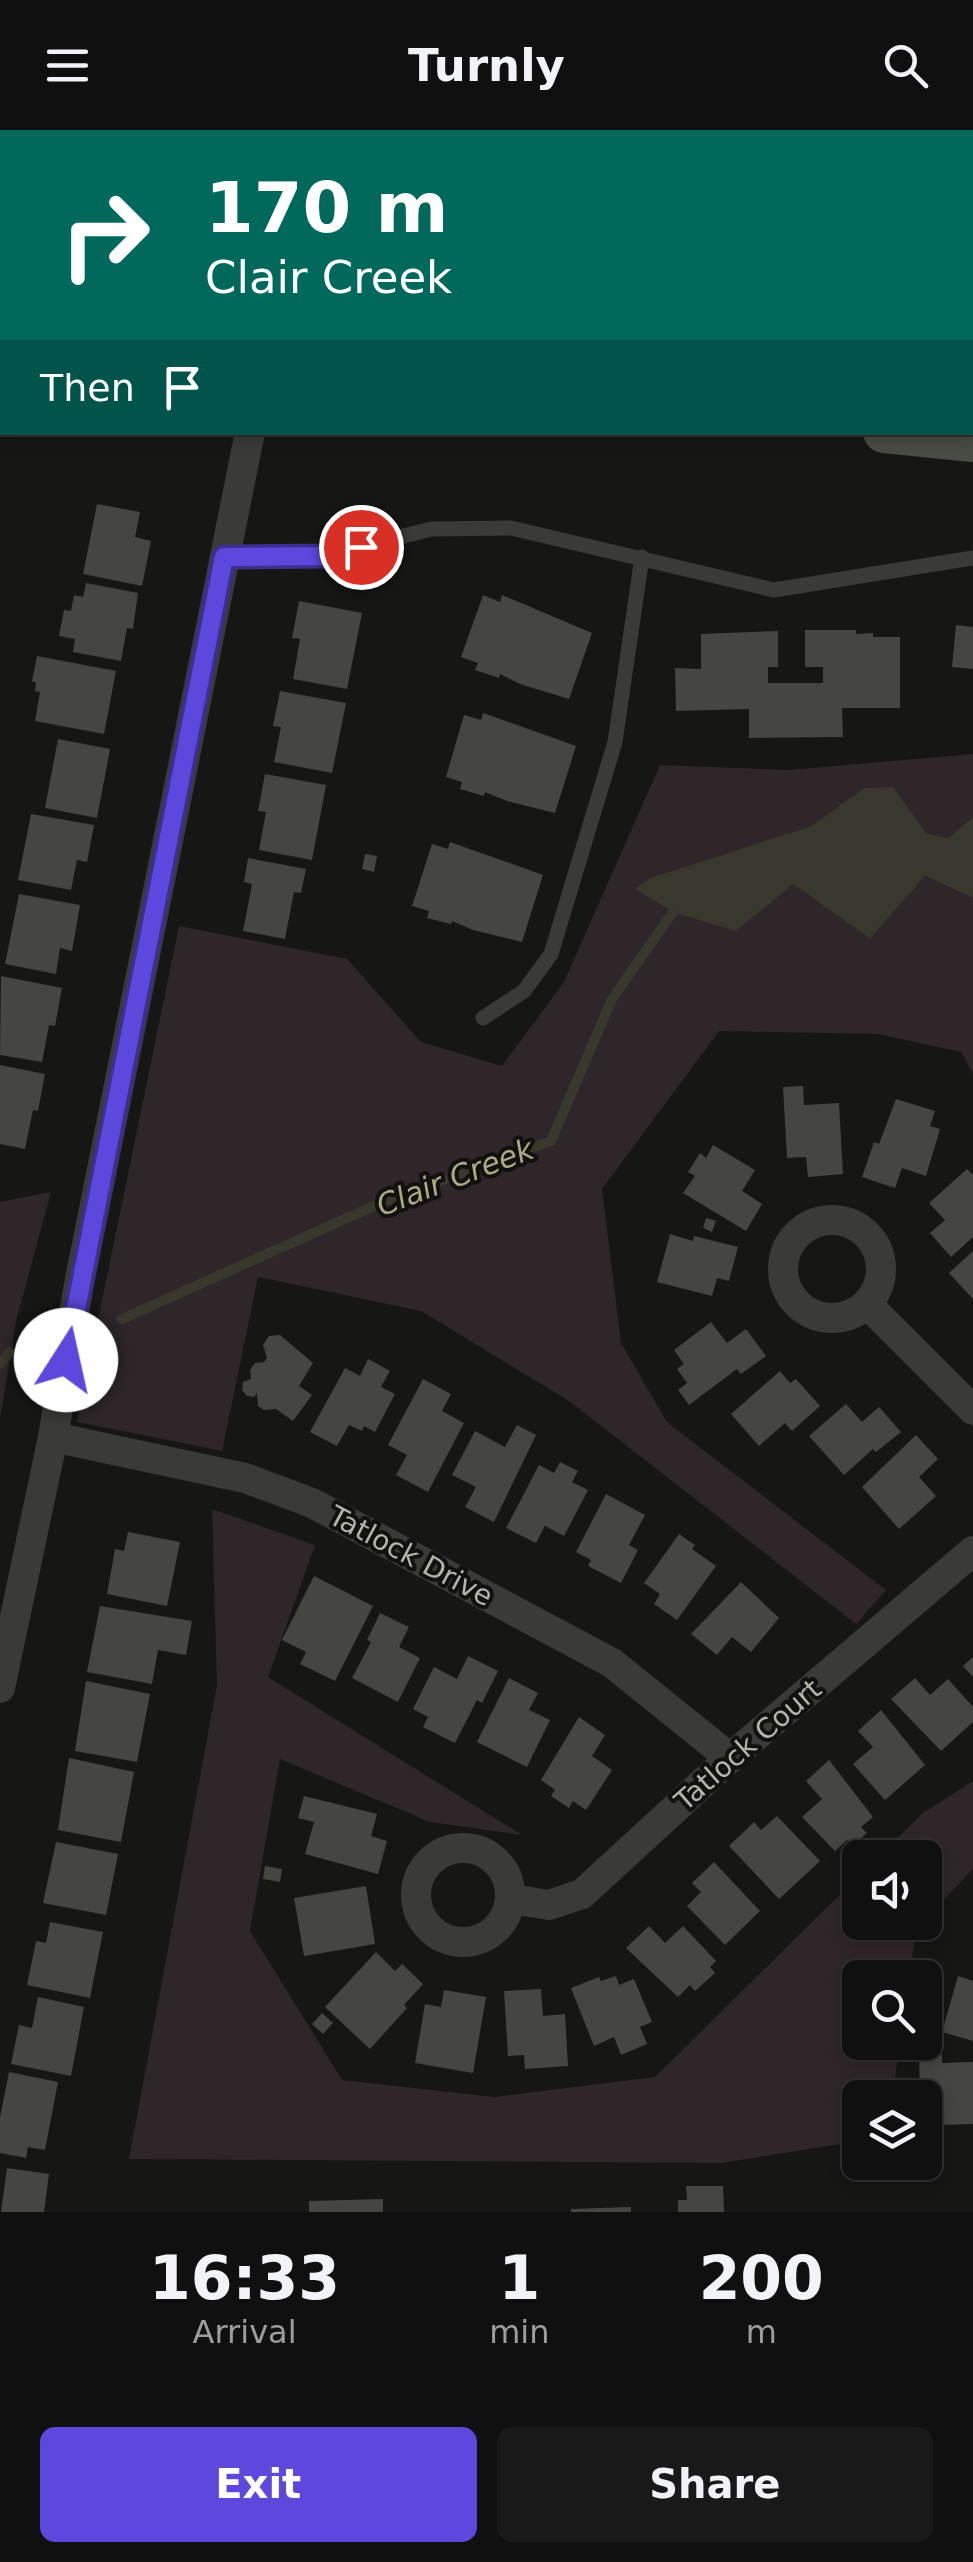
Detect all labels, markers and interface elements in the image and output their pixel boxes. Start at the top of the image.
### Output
icon: menu [40,38,95,93]
icon: search [878,38,933,93]
text: Turnly [408,39,565,92]
text: 170 m [205,167,448,249]
icon: right [40,170,170,300]
text: Clair Creek [205,251,452,304]
icon: arrive [155,360,210,415]
text: Then [40,366,135,410]
pin [319,505,404,590]
icon: arrive [334,520,389,575]
water label: Clair Creek [371,1130,540,1223]
position arrow [14,1308,118,1412]
street label: Tatlock Drive [323,1499,499,1613]
street label: Tatlock Court [667,1673,828,1818]
map controls [842,1840,942,2180]
button: sound [842,1840,942,1940]
button: search [842,1960,942,2060]
button: layers [842,2080,942,2180]
text: 16:33 [149,2243,340,2313]
text: 1 [498,2243,540,2313]
text: 200 [699,2243,824,2313]
text: Arrival [193,2313,297,2351]
text: min [489,2313,550,2351]
text: m [746,2313,777,2351]
button: Exit [40,2427,477,2542]
button: Share [497,2427,933,2542]

